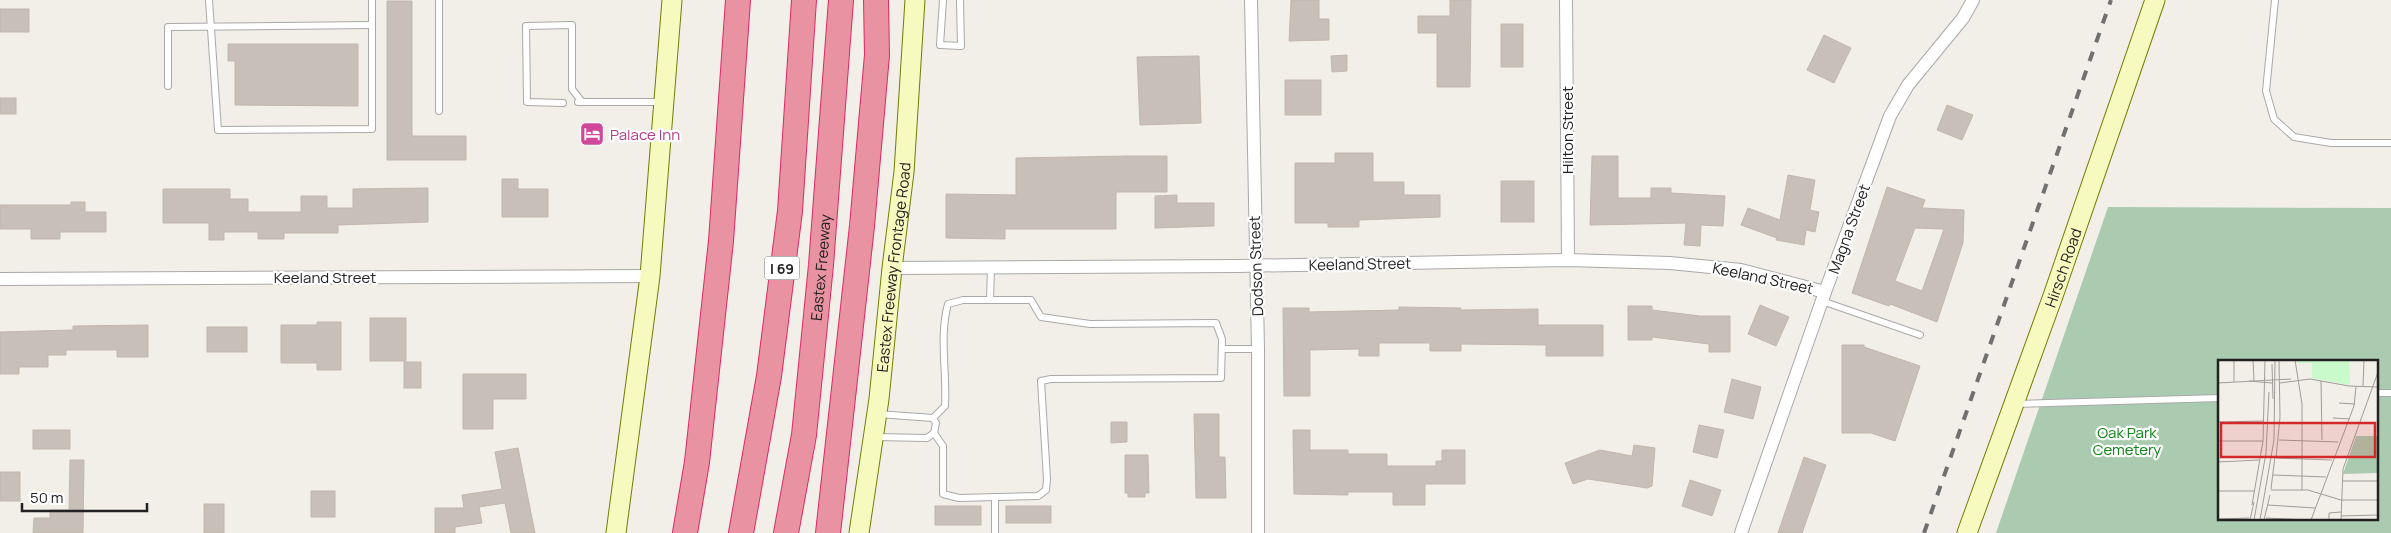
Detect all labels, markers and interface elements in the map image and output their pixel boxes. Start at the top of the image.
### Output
street label: Hilton Street [1557,86,1578,174]
hotel icon: Palace Inn [579,121,605,147]
place label: Palace Inn [610,124,680,145]
street label: Eastex Freeway Frontage Road [871,162,915,373]
street label: Magna Street [1823,181,1875,277]
street label: Eastex Freeway [805,213,835,322]
street label: Dodson Street [1244,215,1268,317]
street label: Hirsch Road [2039,225,2086,310]
street label: Keeland Street [1309,253,1411,275]
road number: I 69 [764,256,800,280]
street label: Keeland Street [1711,257,1815,299]
street label: Keeland Street [274,267,376,288]
inset map [2218,360,2378,520]
park label: Oak Park Cemetery [2093,422,2161,460]
scale bar [22,480,148,512]
text: 50 m [30,487,64,508]

